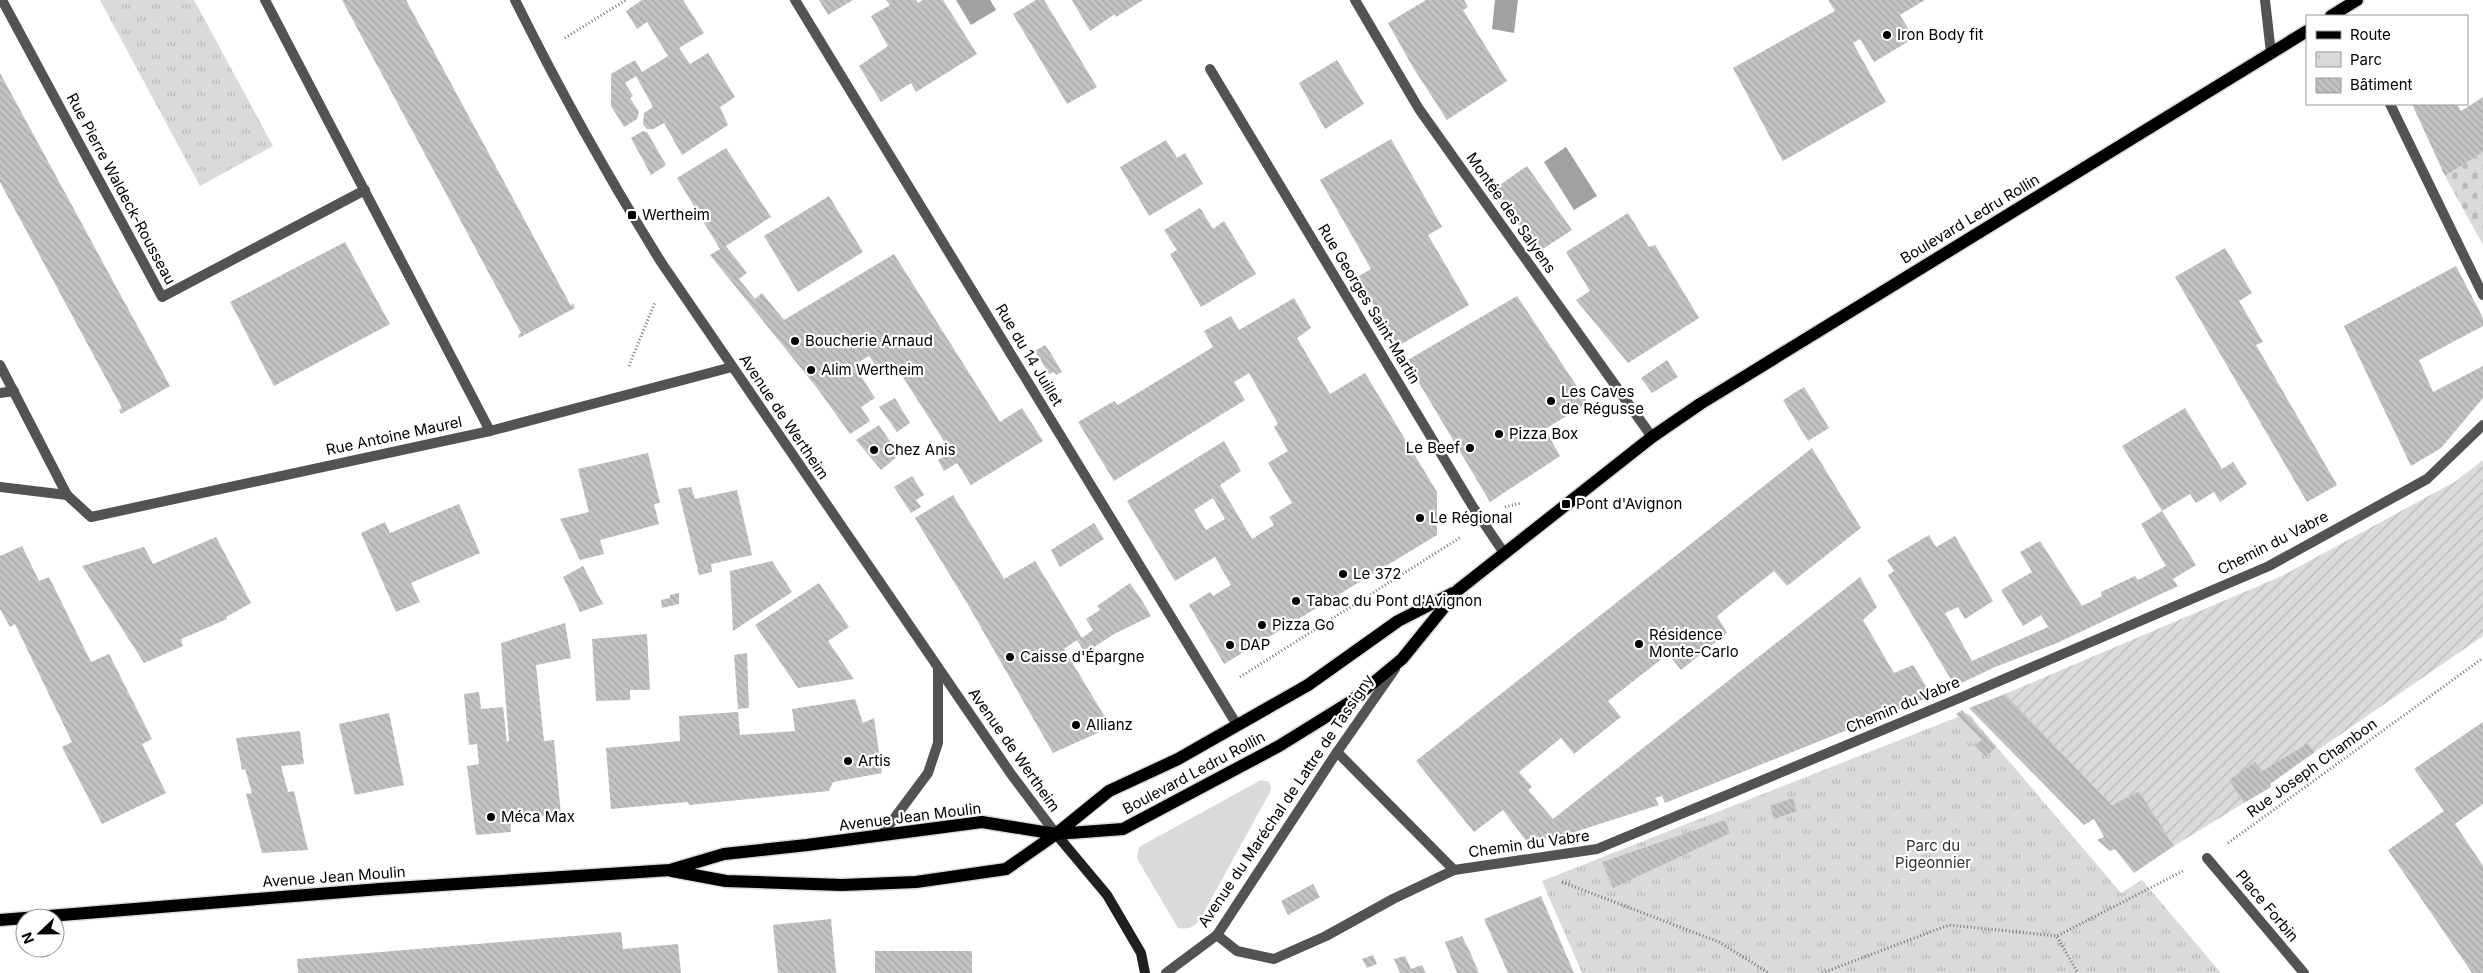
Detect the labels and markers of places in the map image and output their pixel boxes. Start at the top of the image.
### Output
place label: Iron Body fit [1897,25,1983,44]
marker: Iron Body fit [1881,29,1893,41]
place label: Wertheim [642,205,710,224]
marker: Wertheim [626,209,638,221]
place label: Boucherie Arnaud [805,331,933,350]
marker: Boucherie Arnaud [789,335,801,347]
place label: Alim Wertheim [821,360,924,379]
marker: Alim Wertheim [805,364,817,376]
place label: Les Caves de Régusse [1561,382,1644,418]
marker: Les Caves de Régusse [1545,395,1557,407]
place label: Pizza Box [1509,424,1578,443]
marker: Pizza Box [1493,428,1505,440]
place label: Le Beef [1406,438,1460,457]
place label: Chez Anis [884,440,956,459]
marker: Le Beef [1464,442,1476,454]
marker: Chez Anis [868,444,880,456]
place label: Pont d'Avignon [1576,494,1682,513]
marker: Pont d'Avignon [1560,498,1572,510]
place label: Le Régional [1430,508,1512,527]
marker: Le Régional [1414,512,1426,524]
place label: Le 372 [1353,564,1401,583]
marker: Le 372 [1337,568,1349,580]
place label: Tabac du Pont d'Avignon [1306,591,1482,610]
marker: Tabac du Pont d'Avignon [1290,595,1302,607]
place label: Pizza Go [1272,615,1335,634]
marker: Pizza Go [1256,619,1268,631]
place label: Résidence Monte-Carlo [1649,625,1739,661]
place label: DAP [1240,635,1270,654]
marker: Résidence Monte-Carlo [1633,638,1645,650]
marker: DAP [1224,639,1236,651]
place label: Caisse d'Épargne [1020,647,1144,666]
marker: Caisse d'Épargne [1004,651,1016,663]
place label: Allianz [1086,715,1133,734]
marker: Allianz [1070,719,1082,731]
place label: Artis [858,751,891,770]
marker: Artis [842,755,854,767]
place label: Méca Max [501,807,575,826]
marker: Méca Max [485,811,497,823]

